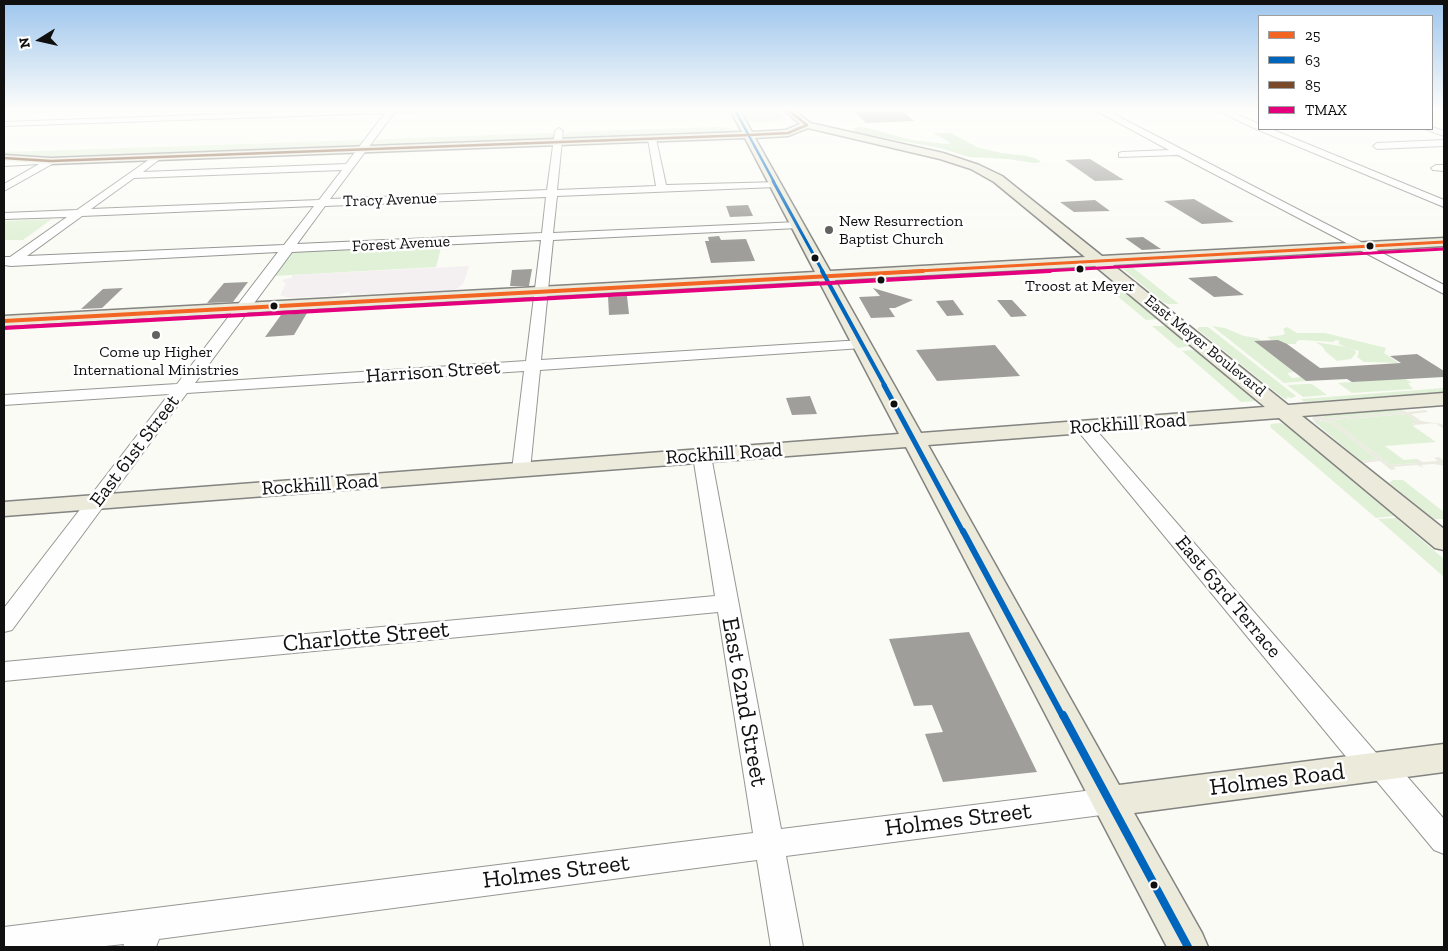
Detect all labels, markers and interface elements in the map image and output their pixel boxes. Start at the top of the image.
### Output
north arrow [15,15,65,65]
legend [1258,15,1433,130]
text: 25 [1305,26,1320,44]
text: N [15,36,34,49]
text: 63 [1305,51,1320,69]
text: 85 [1305,76,1321,94]
text: TMAX [1305,101,1347,119]
street label: Tracy Avenue [343,189,437,211]
place label: New Resurrection Baptist Church [839,211,963,249]
marker: New Resurrection Baptist Church [823,224,835,236]
street label: Forest Avenue [351,232,451,256]
unlabelled marker [1365,241,1375,251]
unlabelled marker [810,253,820,263]
marker: Troost at Meyer [1075,264,1085,274]
unlabelled marker [876,275,886,285]
place label: Troost at Meyer [1025,276,1135,296]
street label: East Meyer Boulevard [1141,291,1269,401]
unlabelled marker [269,301,279,311]
marker: Come up Higher International Ministries [150,329,162,341]
place label: Come up Higher International Ministries [73,342,239,380]
street label: Harrison Street [365,355,501,389]
street label: East 61st Street [85,390,185,512]
unlabelled marker [889,399,899,409]
street label: Rockhill Road [1069,408,1187,440]
street label: Rockhill Road [665,438,783,470]
street label: Rockhill Road [261,469,379,501]
street label: East 63rd Terrace [1170,531,1286,663]
street label: Charlotte Street [282,615,450,659]
street label: East 62nd Street [715,615,773,789]
street label: Holmes Road [1208,757,1346,803]
street label: Holmes Street [883,797,1033,843]
street label: Holmes Street [481,849,631,895]
unlabelled marker [1149,880,1159,890]

